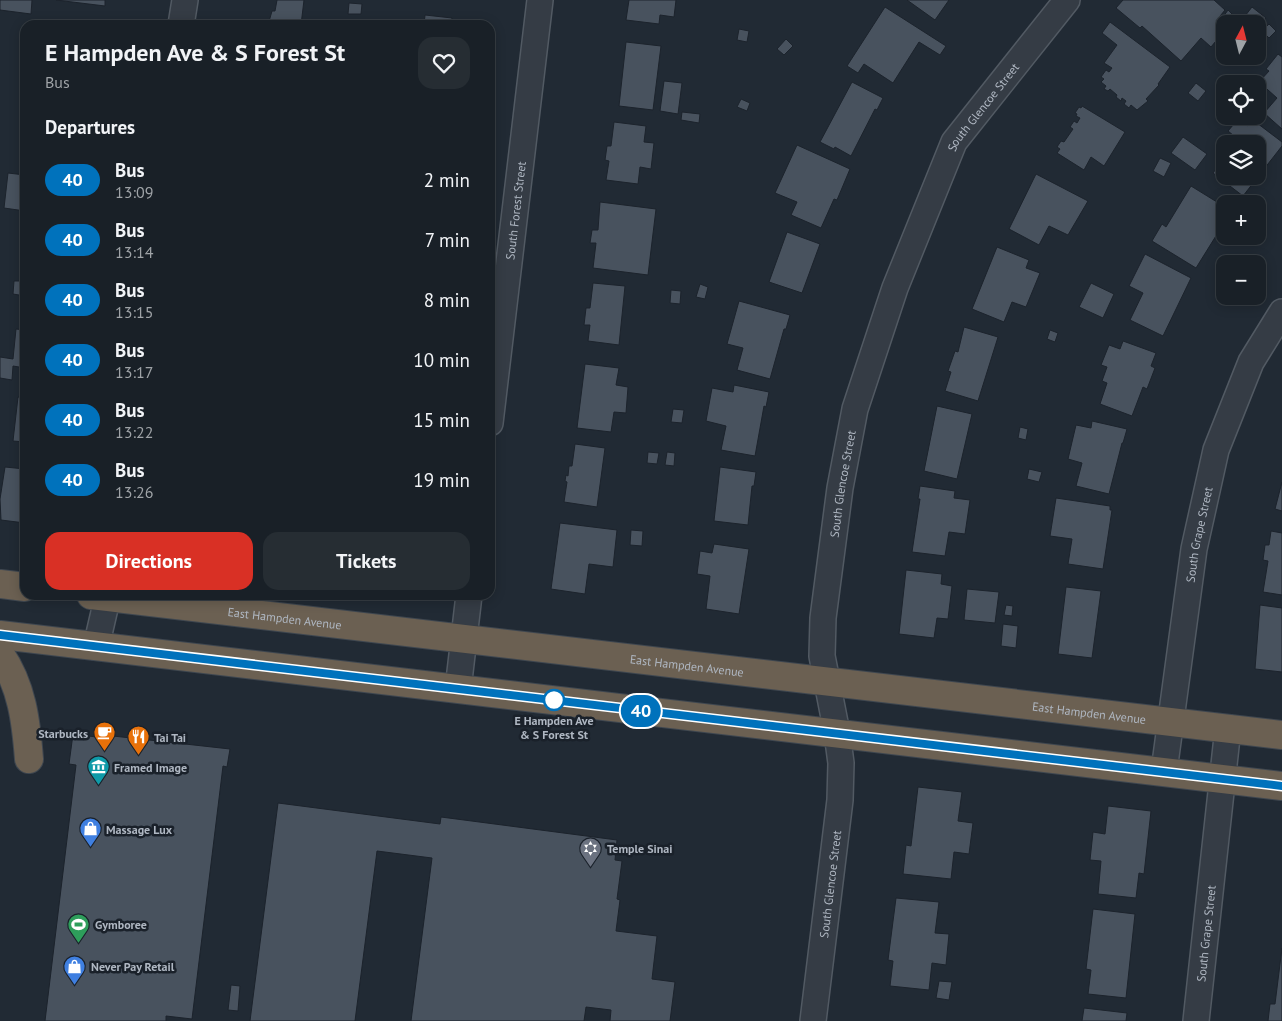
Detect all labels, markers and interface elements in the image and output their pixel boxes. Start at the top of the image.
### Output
north arrow [1216,15,1266,65]
map controls [1216,15,1266,305]
text: E Hampden Ave & S Forest St [45,37,345,68]
button: heart [418,37,470,89]
street label: South Glencoe Street [944,60,1022,153]
text: Bus [45,72,70,92]
button: locate [1216,75,1266,125]
text: Departures [45,115,135,139]
button: layers [1216,135,1266,185]
text: Bus [115,158,144,182]
street label: South Forest Street [502,160,528,261]
text: 40 [62,168,83,191]
text: 2 min [424,168,470,192]
text: 13:09 [115,182,153,202]
button: + [1216,195,1266,245]
text: Bus [115,218,144,242]
text: 40 [62,228,83,251]
text: 7 min [425,228,470,252]
text: 13:14 [115,242,153,262]
button: − [1216,255,1266,305]
text: Bus [115,278,144,302]
text: 40 [62,288,83,311]
text: 8 min [424,288,470,312]
text: 13:15 [115,302,153,322]
text: Bus [115,338,144,362]
text: 40 [62,348,83,371]
text: 10 min [413,348,470,372]
text: 13:17 [115,362,153,382]
text: Bus [115,398,144,422]
text: 40 [62,408,83,431]
text: 15 min [413,408,470,432]
text: 13:22 [115,422,153,442]
street label: South Glencoe Street [826,429,858,538]
text: Bus [115,458,144,482]
text: 40 [62,468,83,491]
text: 19 min [413,468,470,492]
text: 13:26 [115,482,153,502]
street label: South Grape Street [1182,485,1215,583]
button: Directions [45,532,253,590]
button: Tickets [263,532,470,590]
street label: East Hampden Avenue [227,604,342,632]
street label: East Hampden Avenue [629,651,745,679]
marker: E Hampden Ave & S Forest St [543,689,565,711]
line badge: 40 [618,695,664,727]
street label: East Hampden Avenue [1031,698,1147,726]
text: 40 [631,699,651,722]
place label: E Hampden Ave & S Forest St [514,713,594,742]
cafe icon: Starbucks [92,721,116,752]
restaurant icon: Tai Tai [126,725,150,756]
place label: Starbucks [38,726,88,741]
place label: Tai Tai [154,730,186,745]
museum icon: Framed Image [86,755,110,786]
place label: Framed Image [114,760,187,775]
shop icon: Massage Lux [78,817,102,848]
place label: Massage Lux [106,822,173,837]
street label: South Glencoe Street [816,829,844,939]
synagogue icon: Temple Sinai [579,836,603,867]
place label: Temple Sinai [607,841,673,856]
street label: South Grape Street [1193,884,1218,983]
sports icon: Gymboree [67,912,91,943]
place label: Gymboree [95,917,147,932]
shop icon: Never Pay Retail [63,954,87,985]
place label: Never Pay Retail [91,959,175,974]

